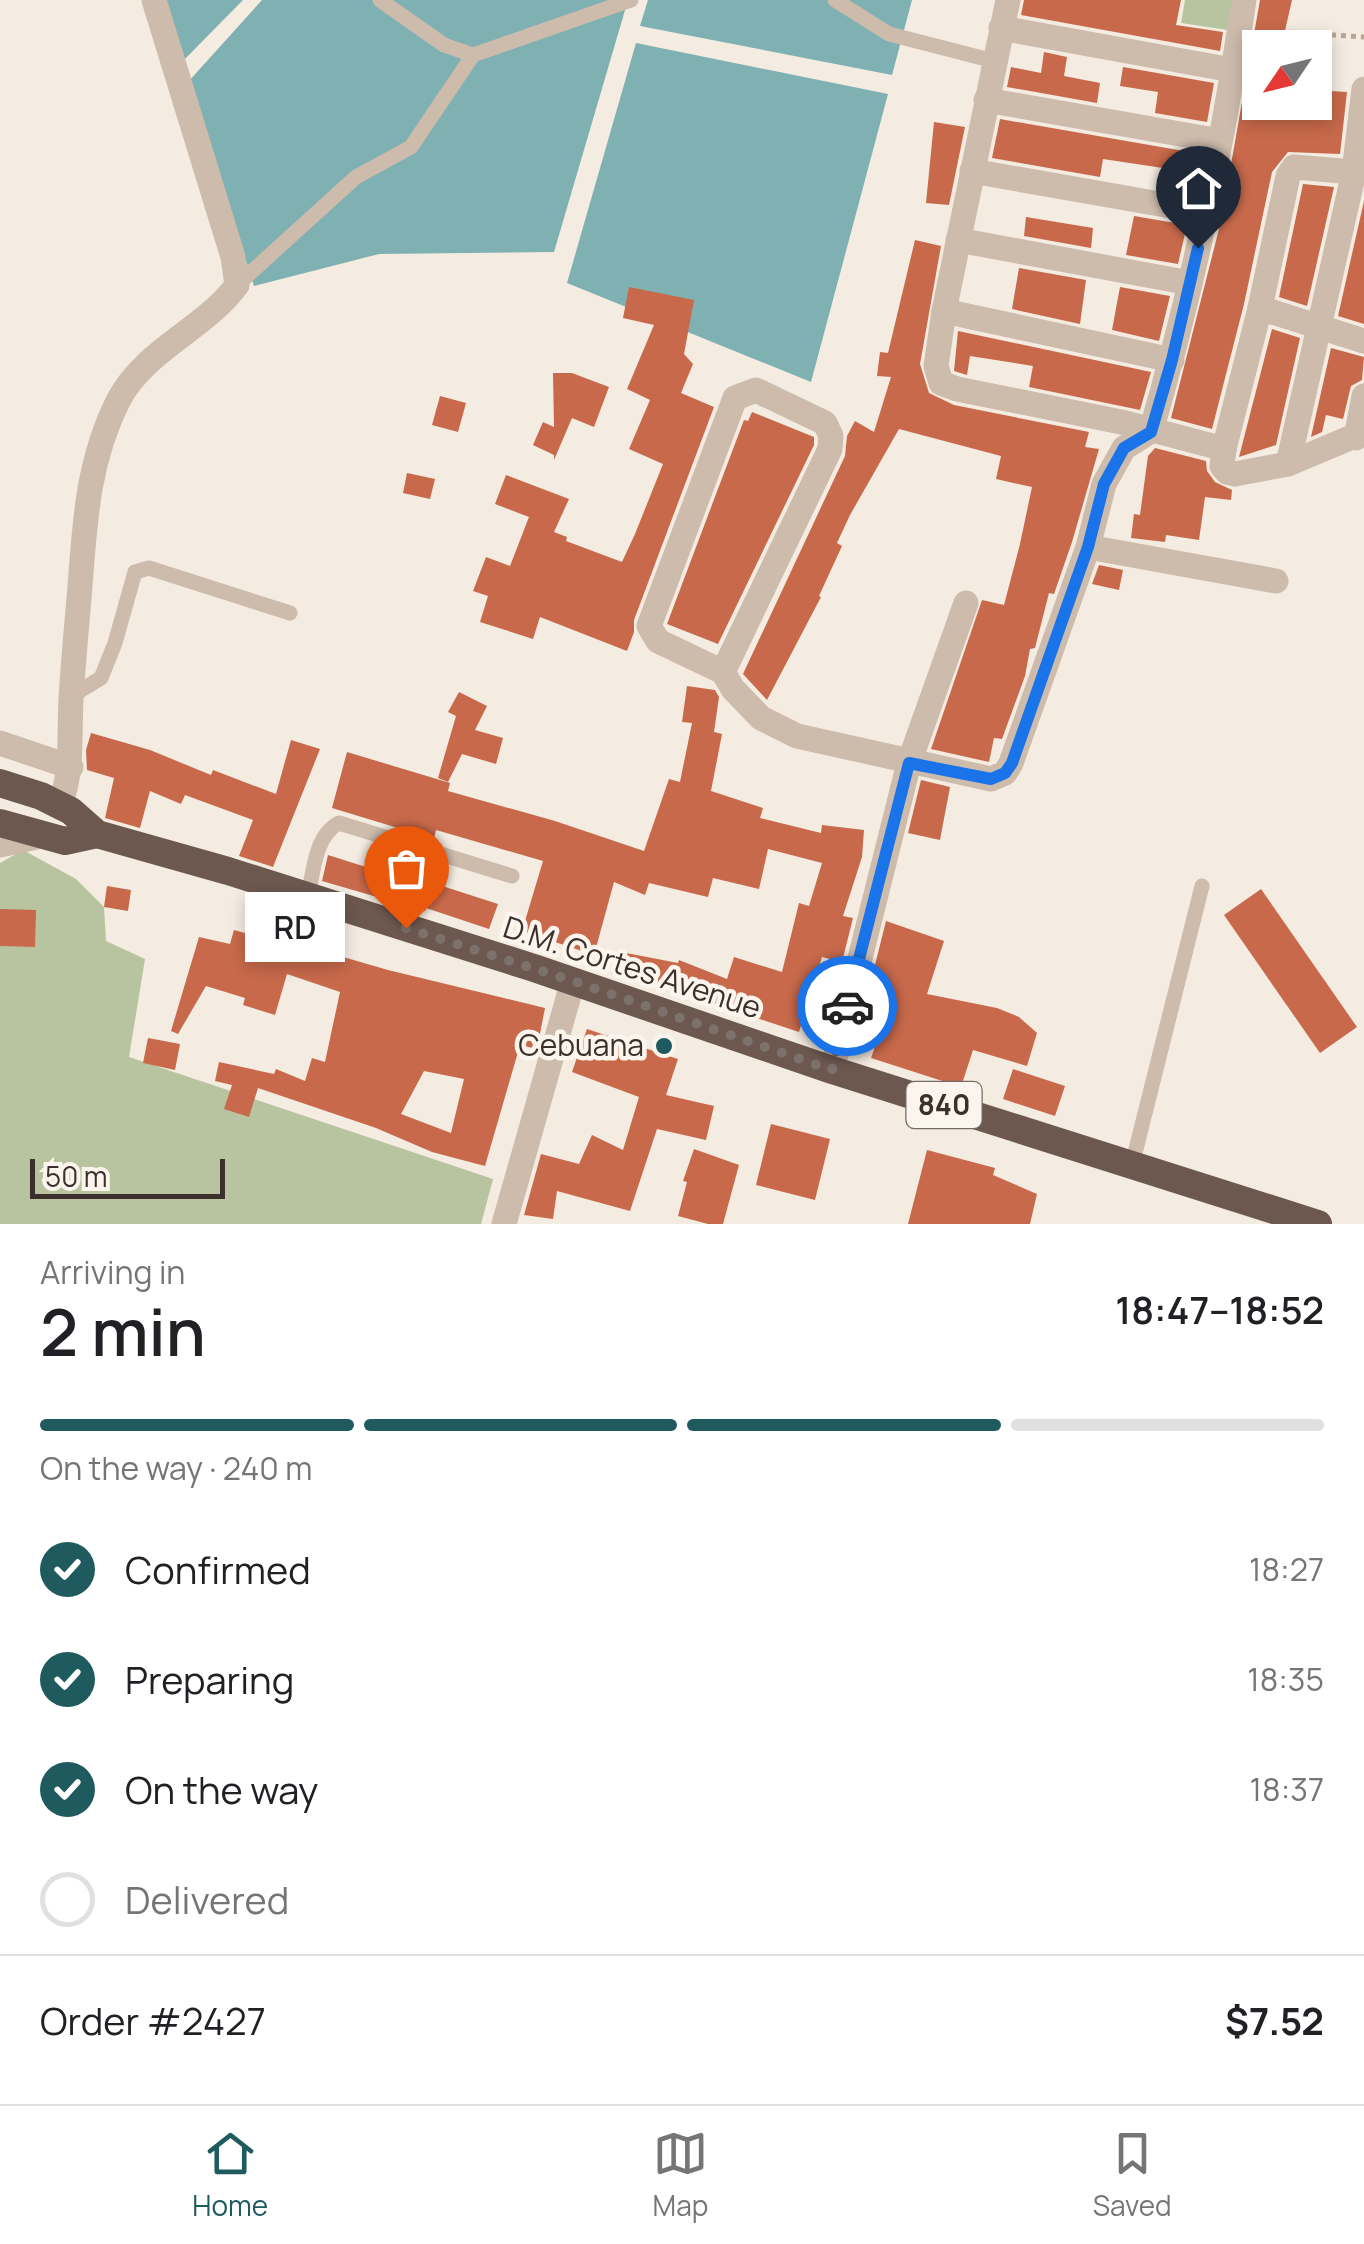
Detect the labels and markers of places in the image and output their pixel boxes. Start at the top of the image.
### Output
pin [1156,146,1241,249]
pin [364,826,449,929]
callout: RD [246,893,346,963]
place label: Cebuana [518,1024,644,1065]
marker: Cebuana [653,1035,675,1057]

